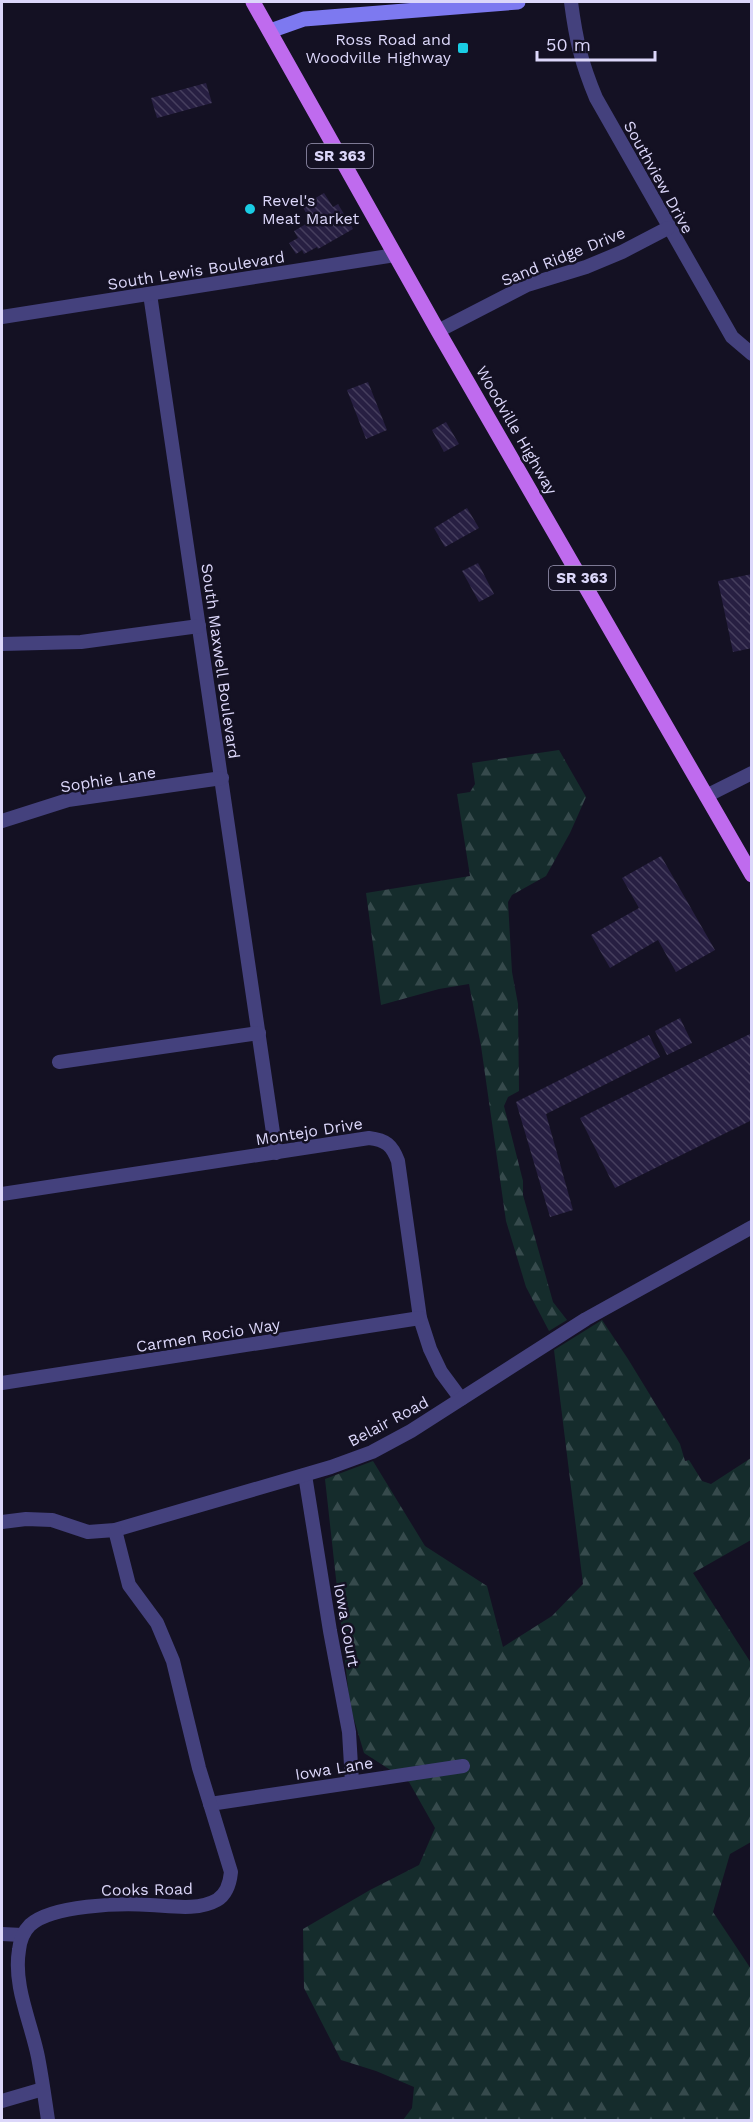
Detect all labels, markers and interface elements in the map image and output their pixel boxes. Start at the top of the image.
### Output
scale bar [537,24,656,62]
place label: Ross Road and Woodville Highway [306,30,452,67]
text: 50 m [546,34,591,55]
marker: Ross Road and Woodville Highway [456,41,470,55]
street label: Southview Drive [620,118,697,237]
road number: SR 363 [307,144,373,168]
place label: Revel's Meat Market [262,191,360,228]
marker: Revel's Meat Market [243,202,257,216]
street label: Sand Ridge Drive [498,223,628,290]
street label: South Lewis Boulevard [106,247,286,294]
street label: Woodville Highway [472,363,562,499]
street label: South Maxwell Boulevard [197,562,244,760]
road number: SR 363 [549,566,615,590]
street label: Sophie Lane [59,763,157,796]
street label: Montejo Drive [254,1114,364,1149]
street label: Carmen Rocio Way [135,1315,282,1356]
street label: Belair Road [345,1392,432,1451]
street label: Iowa Court [330,1582,363,1669]
street label: Iowa Lane [294,1753,375,1784]
street label: Cooks Road [101,1879,193,1900]

